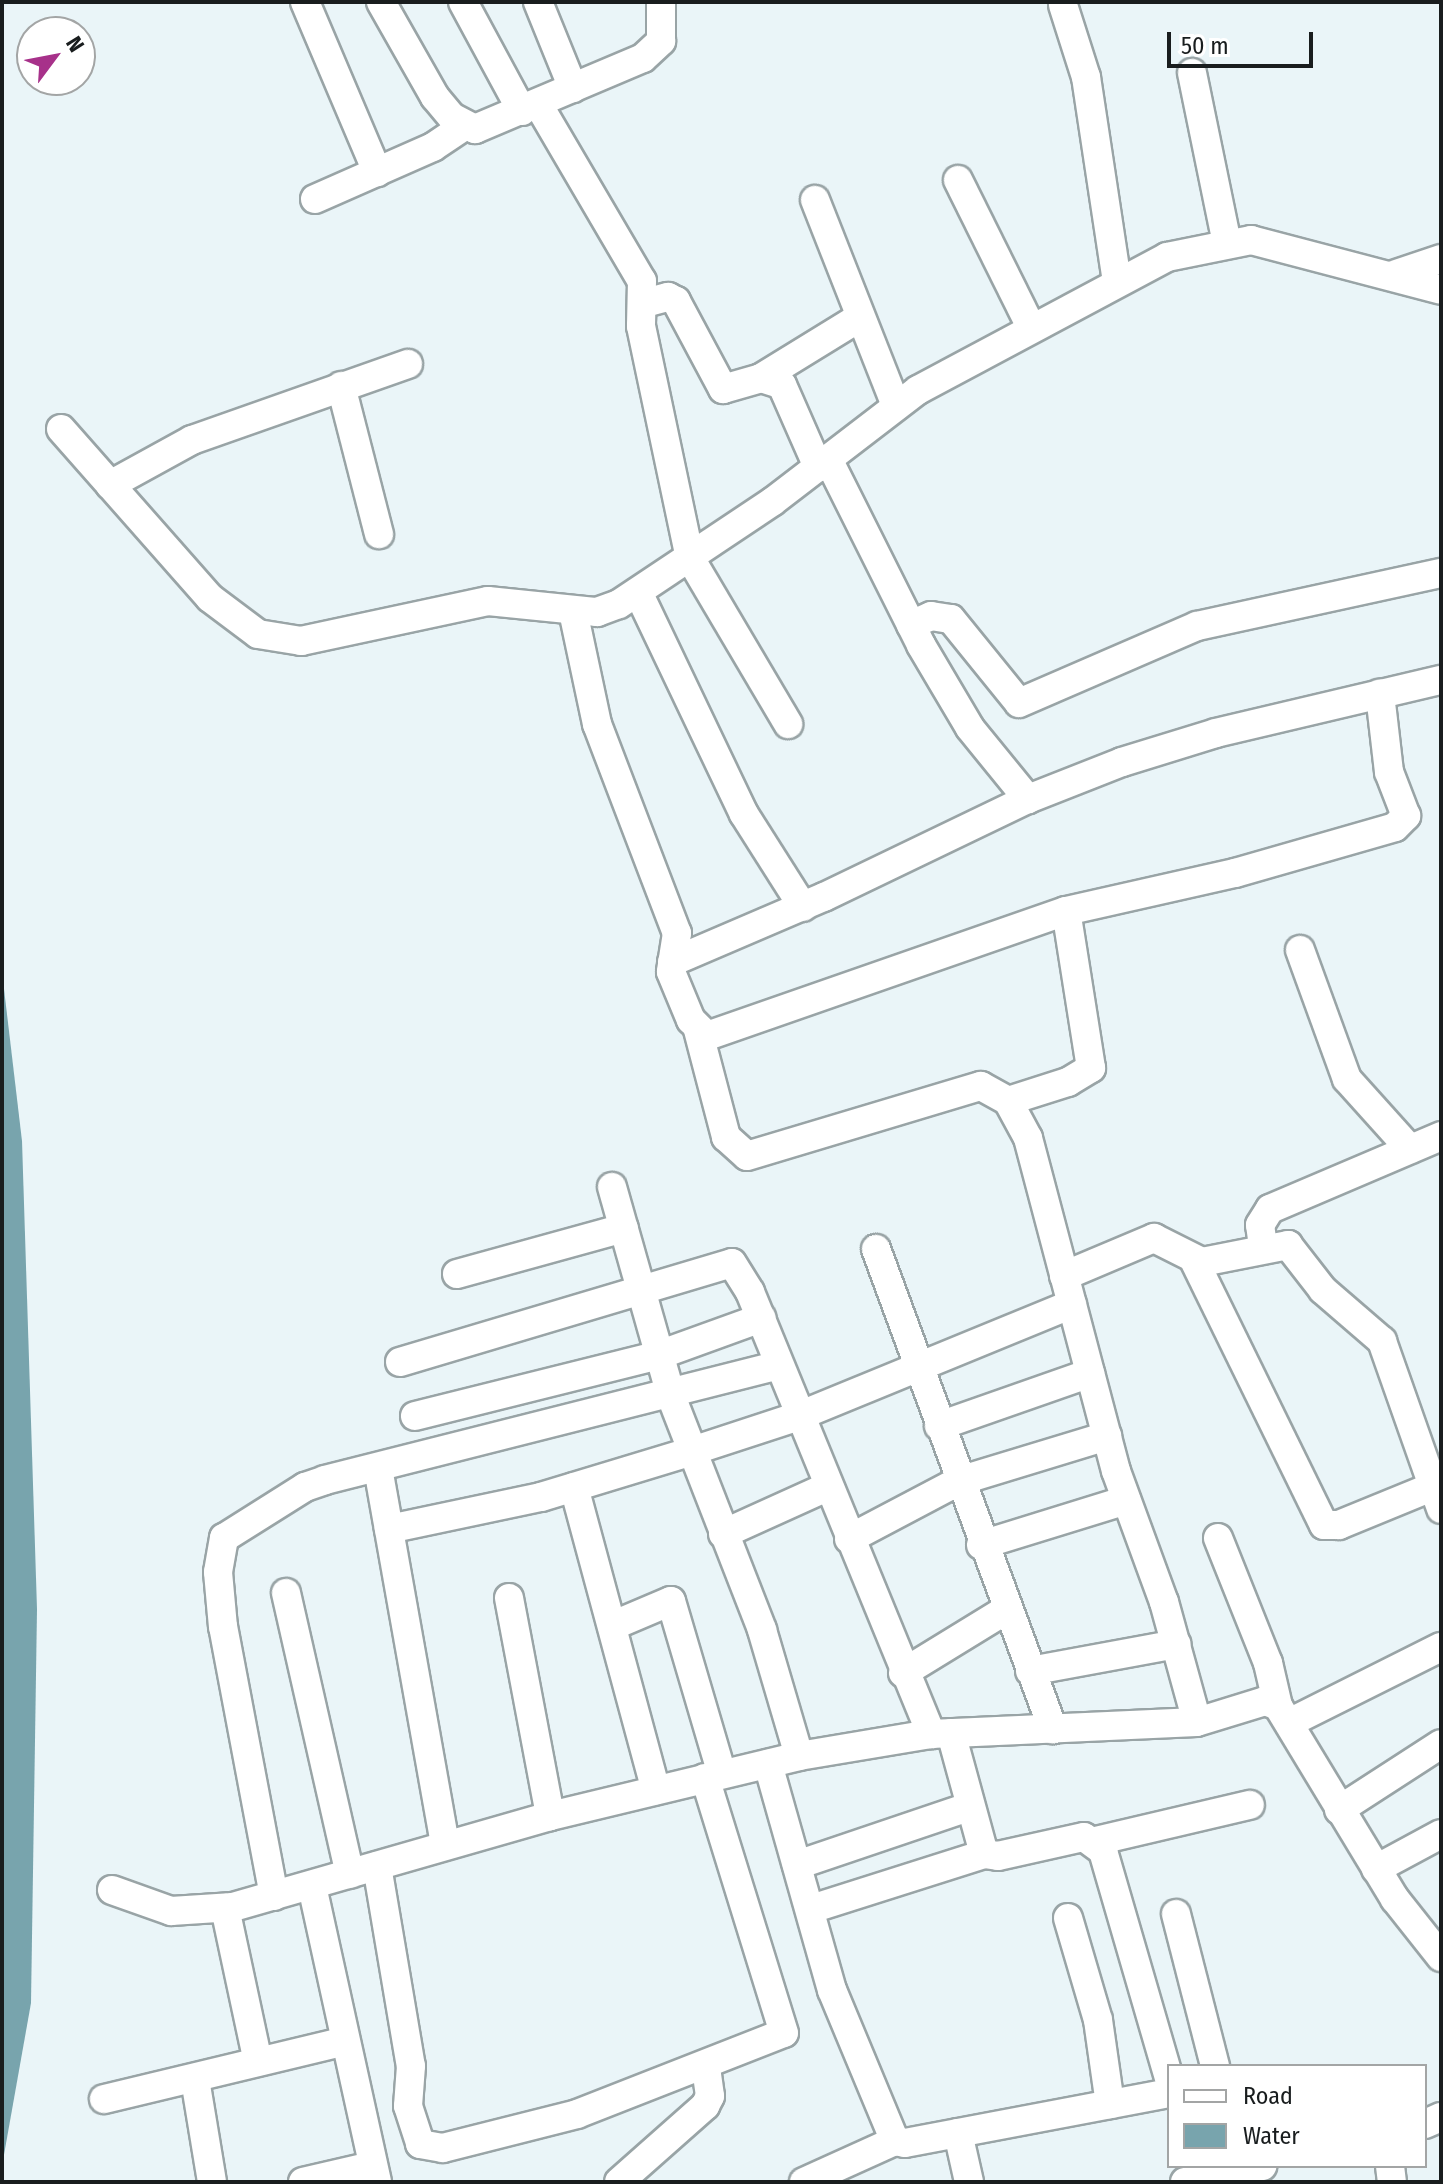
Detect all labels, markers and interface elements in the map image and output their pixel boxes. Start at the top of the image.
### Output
north arrow [16,16,96,96]
scale bar [1171,16,1317,66]
text: N [60,31,90,57]
text: 50 m [1181,32,1229,60]
legend [1167,2064,1427,2168]
text: Road [1243,2082,1293,2110]
text: Water [1243,2122,1300,2150]

